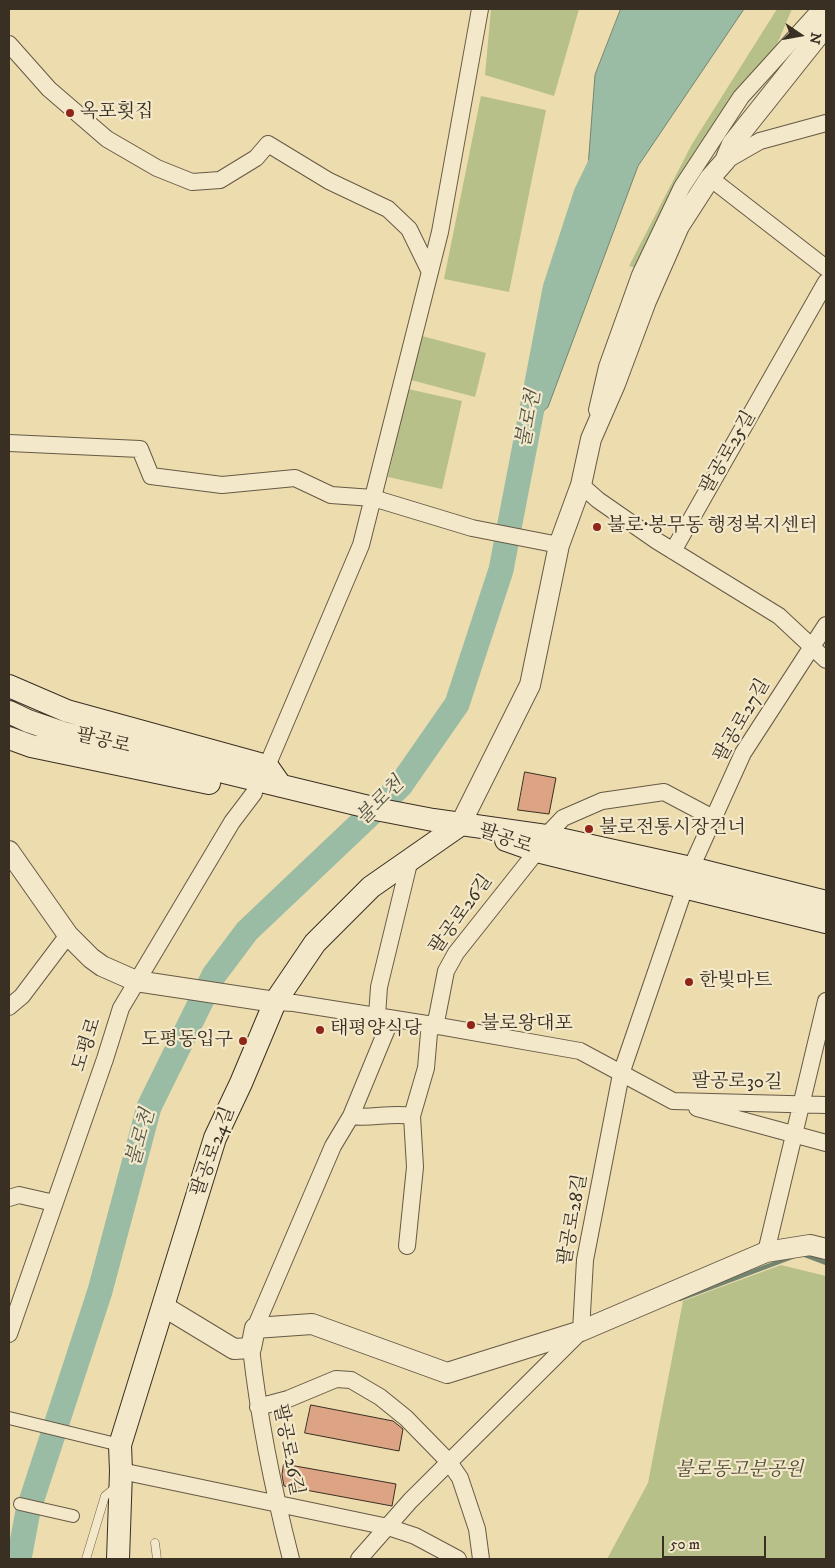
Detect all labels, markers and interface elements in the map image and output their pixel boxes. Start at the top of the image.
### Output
north arrow [775,10,825,60]
text: N [805,31,825,46]
place label: 옥포횟집 [80,102,153,124]
marker: 옥포횟집 [64,107,76,119]
water label: 불로천 [513,388,547,450]
street label: 팔공로25길 [696,407,762,499]
place label: 불로·봉무동 행정복지센터 [607,516,818,538]
marker: 불로·봉무동 행정복지센터 [591,521,603,533]
street label: 팔공로27길 [710,675,776,767]
street label: 팔공로 [74,724,132,760]
water label: 불로천 [352,773,410,831]
place label: 불로전통시장건너 [599,818,746,840]
street label: 팔공로 [475,820,535,860]
marker: 불로전통시장건너 [583,823,595,835]
street label: 팔공로26길 [426,871,498,959]
place label: 한빛마트 [699,971,772,993]
marker: 한빛마트 [683,976,695,988]
place label: 불로왕대포 [481,1014,573,1036]
street label: 도평로 [69,1015,107,1075]
place label: 태평양식당 [330,1019,422,1041]
marker: 불로왕대포 [465,1019,477,1031]
marker: 태평양식당 [314,1024,326,1036]
place label: 도평동입구 [141,1030,233,1052]
marker: 도평동입구 [237,1035,249,1047]
street label: 팔공로30길 [691,1071,783,1095]
street label: 팔공로24길 [187,1104,241,1200]
water label: 불로천 [122,1107,162,1169]
street label: 팔공로28길 [555,1173,593,1267]
street label: 팔공로26길 [267,1402,307,1498]
park label: 불로동고분공원 [675,1460,803,1482]
scale bar [665,1526,769,1558]
text: 50 m [670,1535,700,1554]

